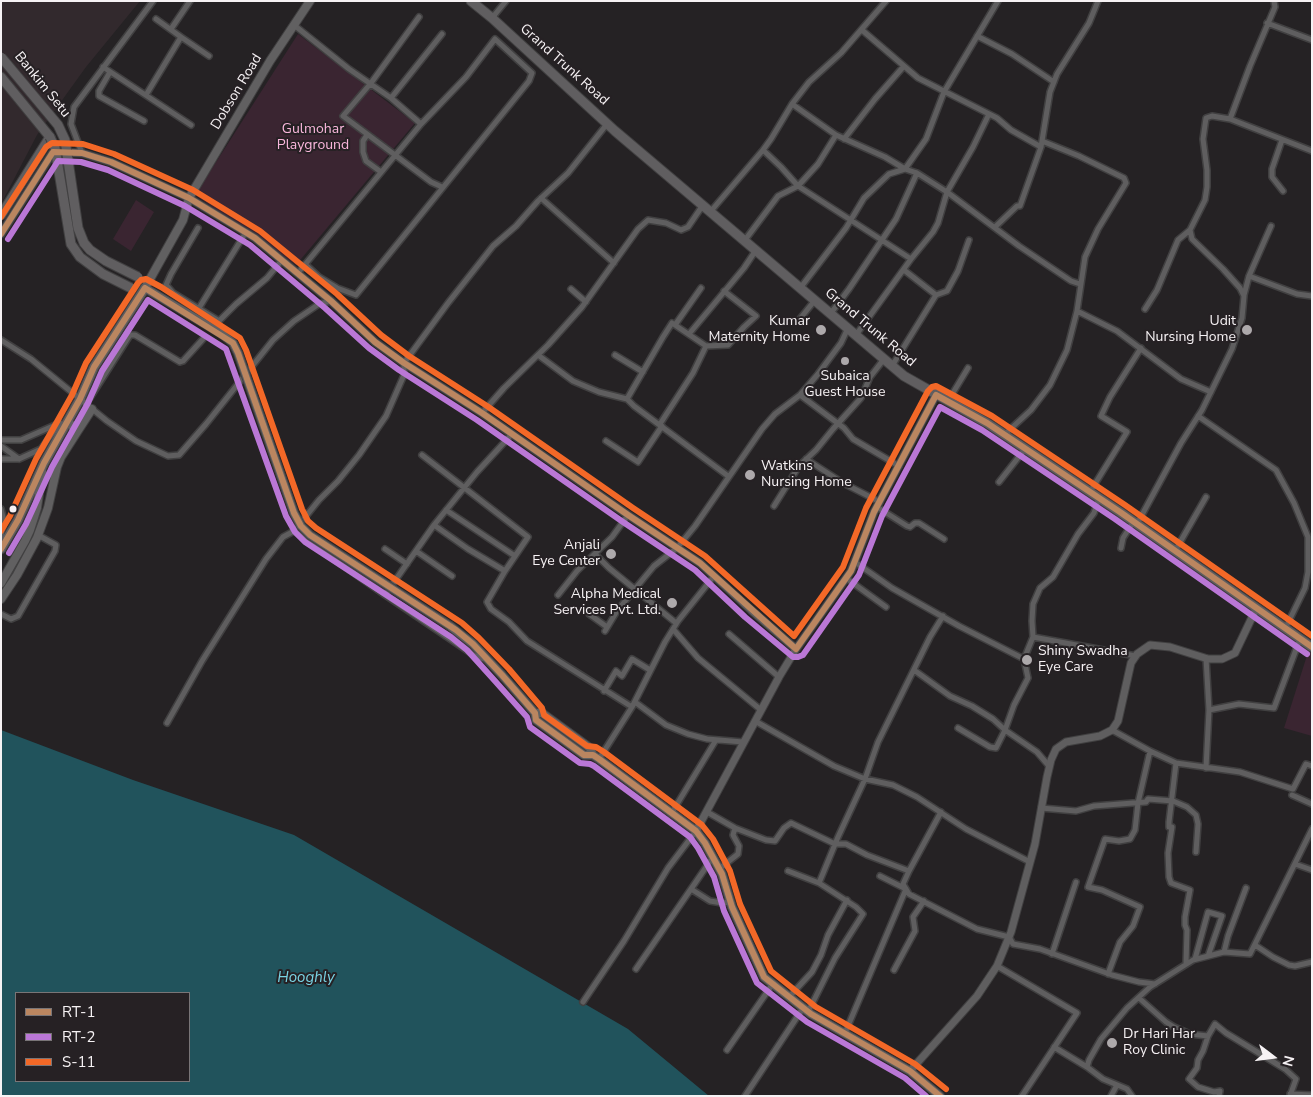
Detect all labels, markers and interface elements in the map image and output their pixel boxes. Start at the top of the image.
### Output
street label: Grand Trunk Road [516,21,612,109]
street label: Bankim Setu [10,49,74,121]
street label: Dobson Road [208,51,266,133]
park label: Gulmohar Playground [277,122,349,154]
street label: Grand Trunk Road [821,285,919,371]
place label: Kumar Maternity Home [708,314,810,347]
place label: Udit Nursing Home [1145,314,1236,347]
marker: Kumar Maternity Home [814,323,828,337]
marker: Udit Nursing Home [1240,323,1254,337]
marker: Subaica Guest House [839,355,851,367]
place label: Subaica Guest House [804,369,886,402]
place label: Watkins Nursing Home [761,459,852,492]
marker: Watkins Nursing Home [743,468,757,482]
unlabelled marker [8,504,18,514]
place label: Anjali Eye Center [532,538,600,570]
marker: Anjali Eye Center [604,547,618,561]
place label: Alpha Medical Services Pvt. Ltd. [553,587,661,620]
marker: Alpha Medical Services Pvt. Ltd. [665,596,679,610]
place label: Shiny Swadha Eye Care [1038,644,1128,676]
marker: Shiny Swadha Eye Care [1020,653,1034,667]
water label: Hooghly [277,969,335,987]
legend [15,992,190,1082]
text: RT-1 [62,1002,95,1022]
text: RT-2 [62,1027,95,1047]
place label: Dr Hari Har Roy Clinic [1123,1027,1195,1060]
north arrow [1248,1032,1298,1082]
marker: Dr Hari Har Roy Clinic [1105,1036,1119,1050]
text: S-11 [62,1052,96,1072]
text: N [1277,1053,1299,1069]

